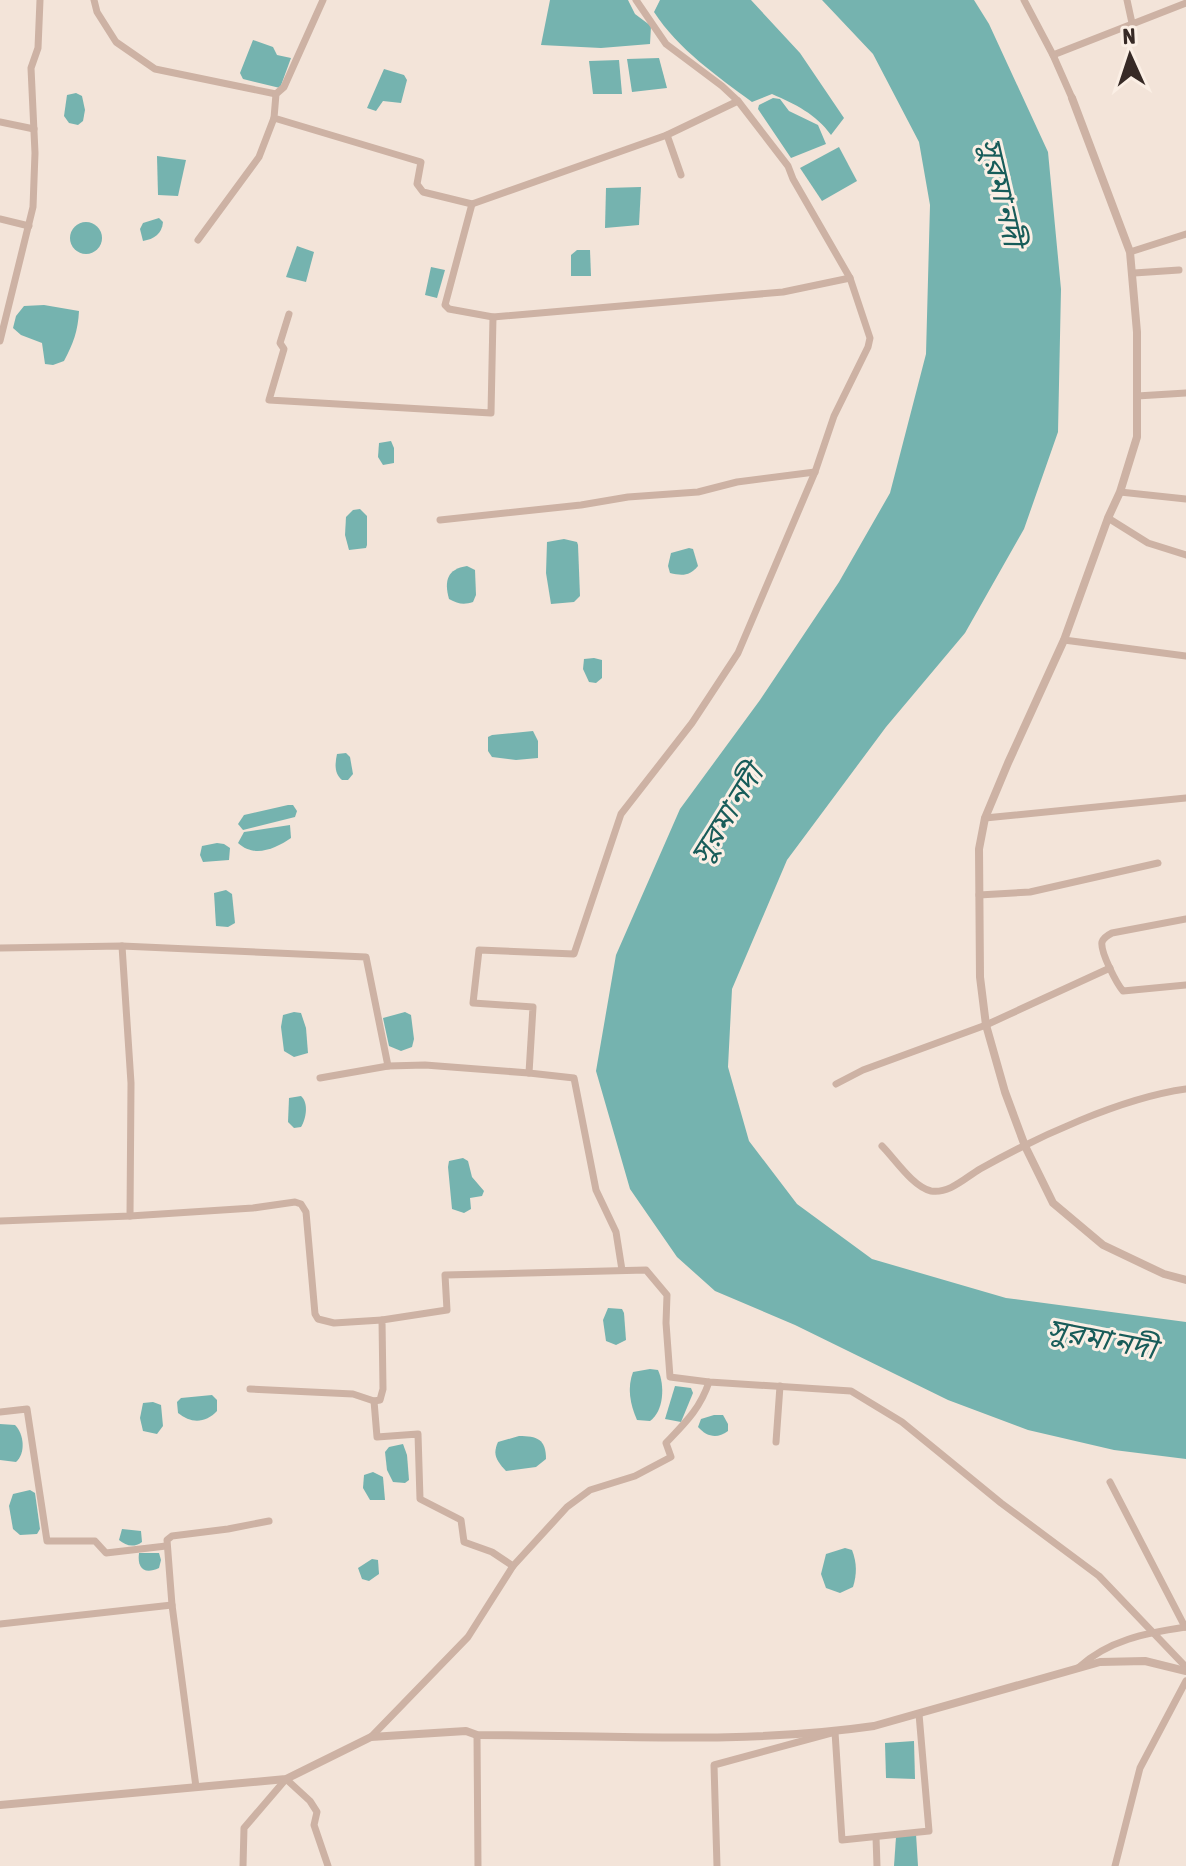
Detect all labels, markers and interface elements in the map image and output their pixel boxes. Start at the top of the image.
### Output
north arrow [1090,16,1170,96]
text: N [1122,23,1136,49]
water label: সুরমা নদী [973,135,1033,254]
water label: সুরমা নদী [683,754,773,870]
water label: সুরমা নদী [1045,1311,1164,1367]

